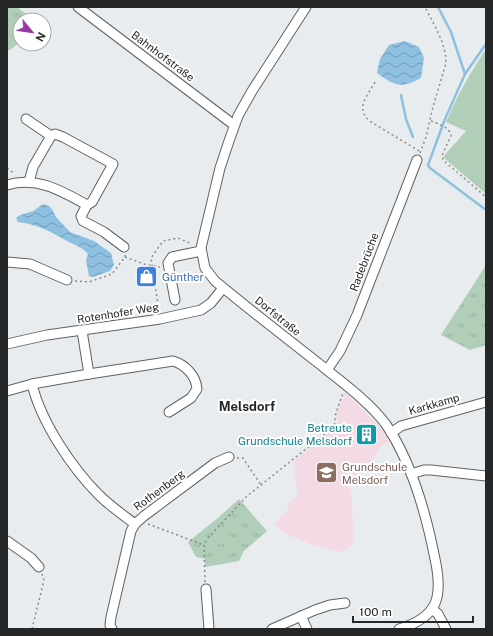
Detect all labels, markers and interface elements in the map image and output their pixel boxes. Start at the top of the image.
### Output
north arrow [12,12,52,52]
street label: Bahnhofstraße [129,29,197,83]
text: N [33,30,48,44]
street label: Radebrüche [347,231,381,293]
shop icon: Günther [133,264,159,290]
place label: Günther [162,271,204,283]
street label: Dorfstraße [253,294,303,338]
street label: Rotenhofer Weg [76,301,160,325]
street label: Karkkamp [407,391,461,417]
district label: Melsdorf [219,399,275,414]
building icon: Betreute Grundschule Melsdorf [354,421,380,447]
place label: Betreute Grundschule Melsdorf [238,422,353,447]
school or university icon: Grundschule Melsdorf [314,460,340,486]
place label: Grundschule Melsdorf [342,461,407,486]
street label: Rothenberg [131,467,187,513]
scale bar [353,598,473,624]
text: 100 m [359,605,392,619]

